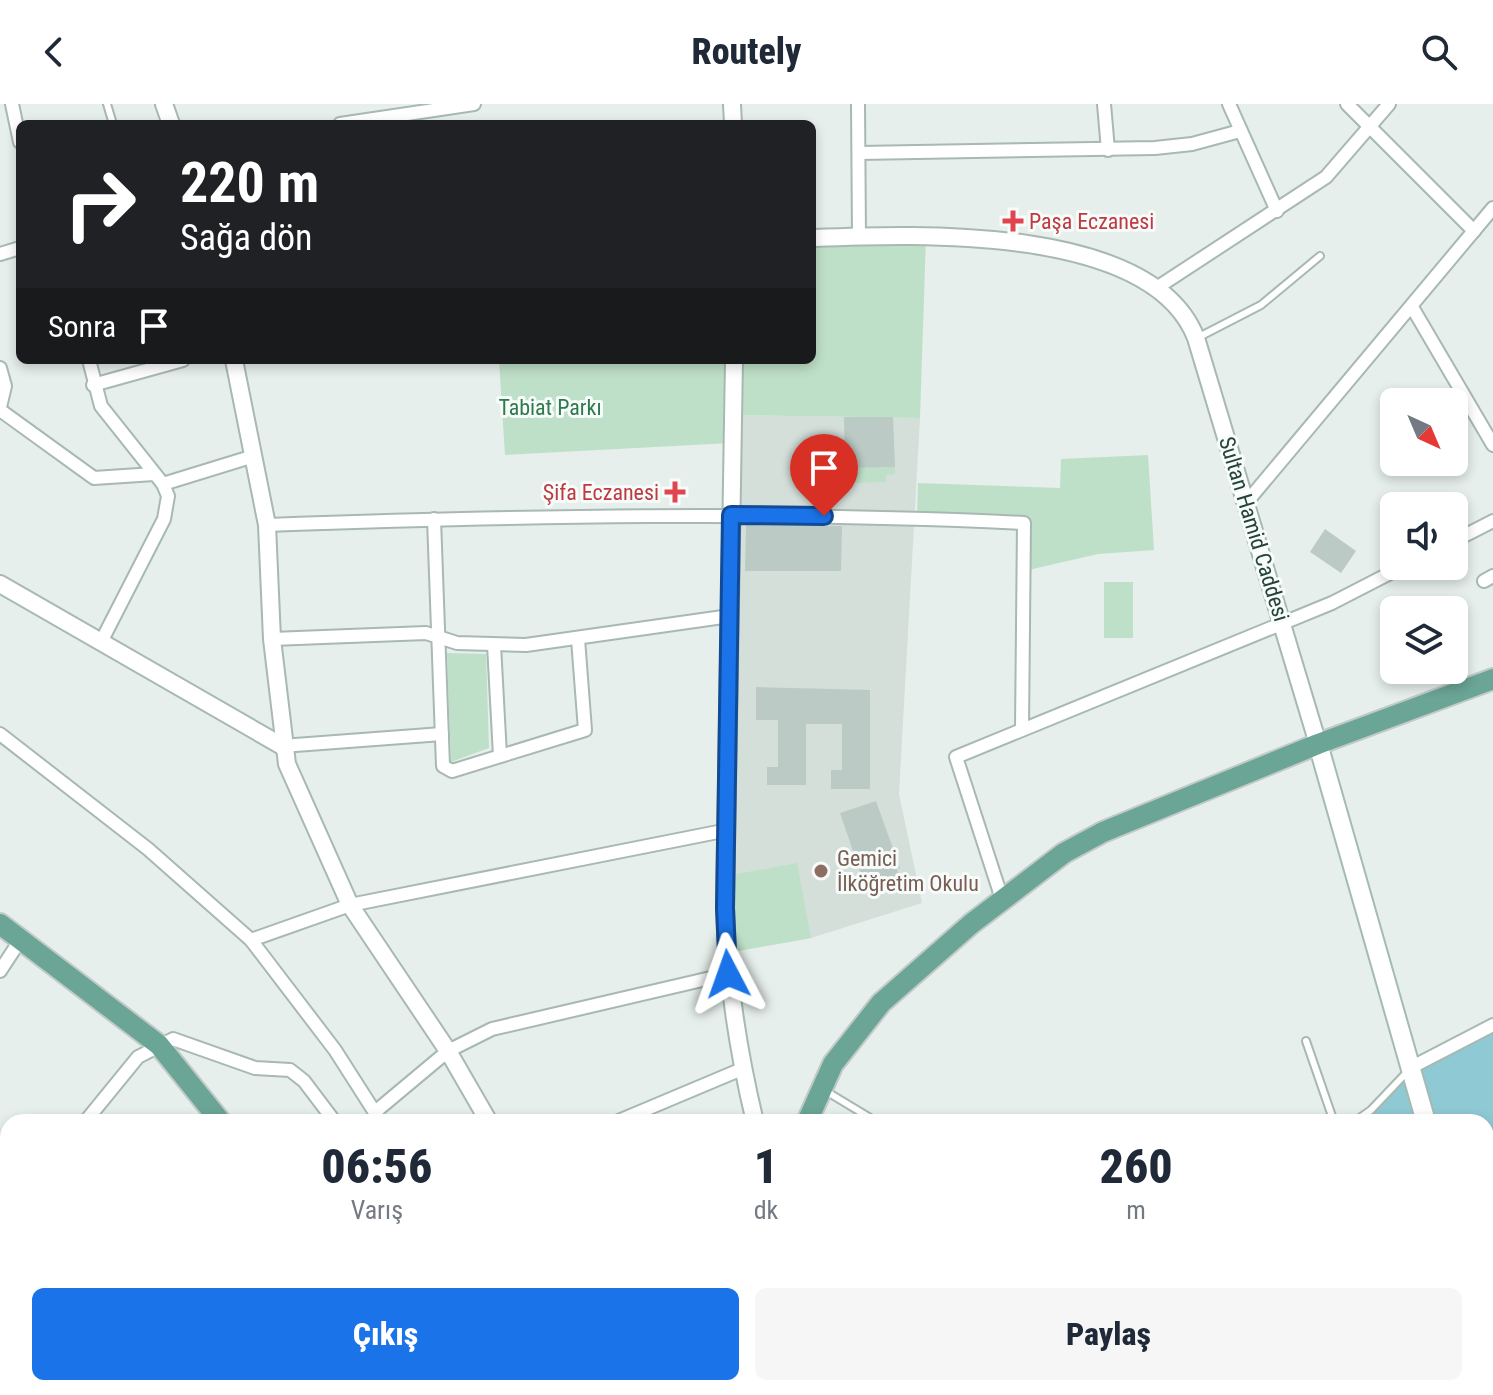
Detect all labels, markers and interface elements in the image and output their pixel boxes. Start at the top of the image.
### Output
icon: back [32,30,76,74]
icon: search [1417,30,1461,74]
text: Routely [692,31,801,73]
text: 220 m [180,150,319,216]
icon: right [48,152,152,256]
place label: Paşa Eczanesi [1029,209,1154,234]
marker: Paşa Eczanesi [1004,212,1022,230]
text: Sağa dön [180,217,313,259]
icon: arrive [132,304,176,348]
text: Sonra [48,309,116,344]
north arrow [1380,388,1468,476]
map controls [1380,388,1468,684]
park label: Tabiat Parkı [498,395,602,420]
pin [790,434,858,516]
street label: Sultan Hamid Caddesi [1214,434,1294,624]
icon: arrive [802,446,846,490]
place label: Şifa Eczanesi [543,480,659,505]
marker: Şifa Eczanesi [666,483,684,501]
button: sound [1380,492,1468,580]
button: layers [1380,596,1468,684]
place label: Gemici İlköğretim Okulu [837,846,979,896]
marker: Gemici İlköğretim Okulu [812,862,830,880]
position arrow [686,932,770,1016]
text: 06:56 [321,1138,432,1195]
text: 1 [754,1138,778,1195]
text: 260 [1100,1138,1173,1195]
text: Varış [351,1195,403,1225]
text: dk [754,1195,778,1225]
text: m [1126,1195,1146,1225]
button: Çıkış [32,1288,739,1380]
button: Paylaş [755,1288,1462,1380]

